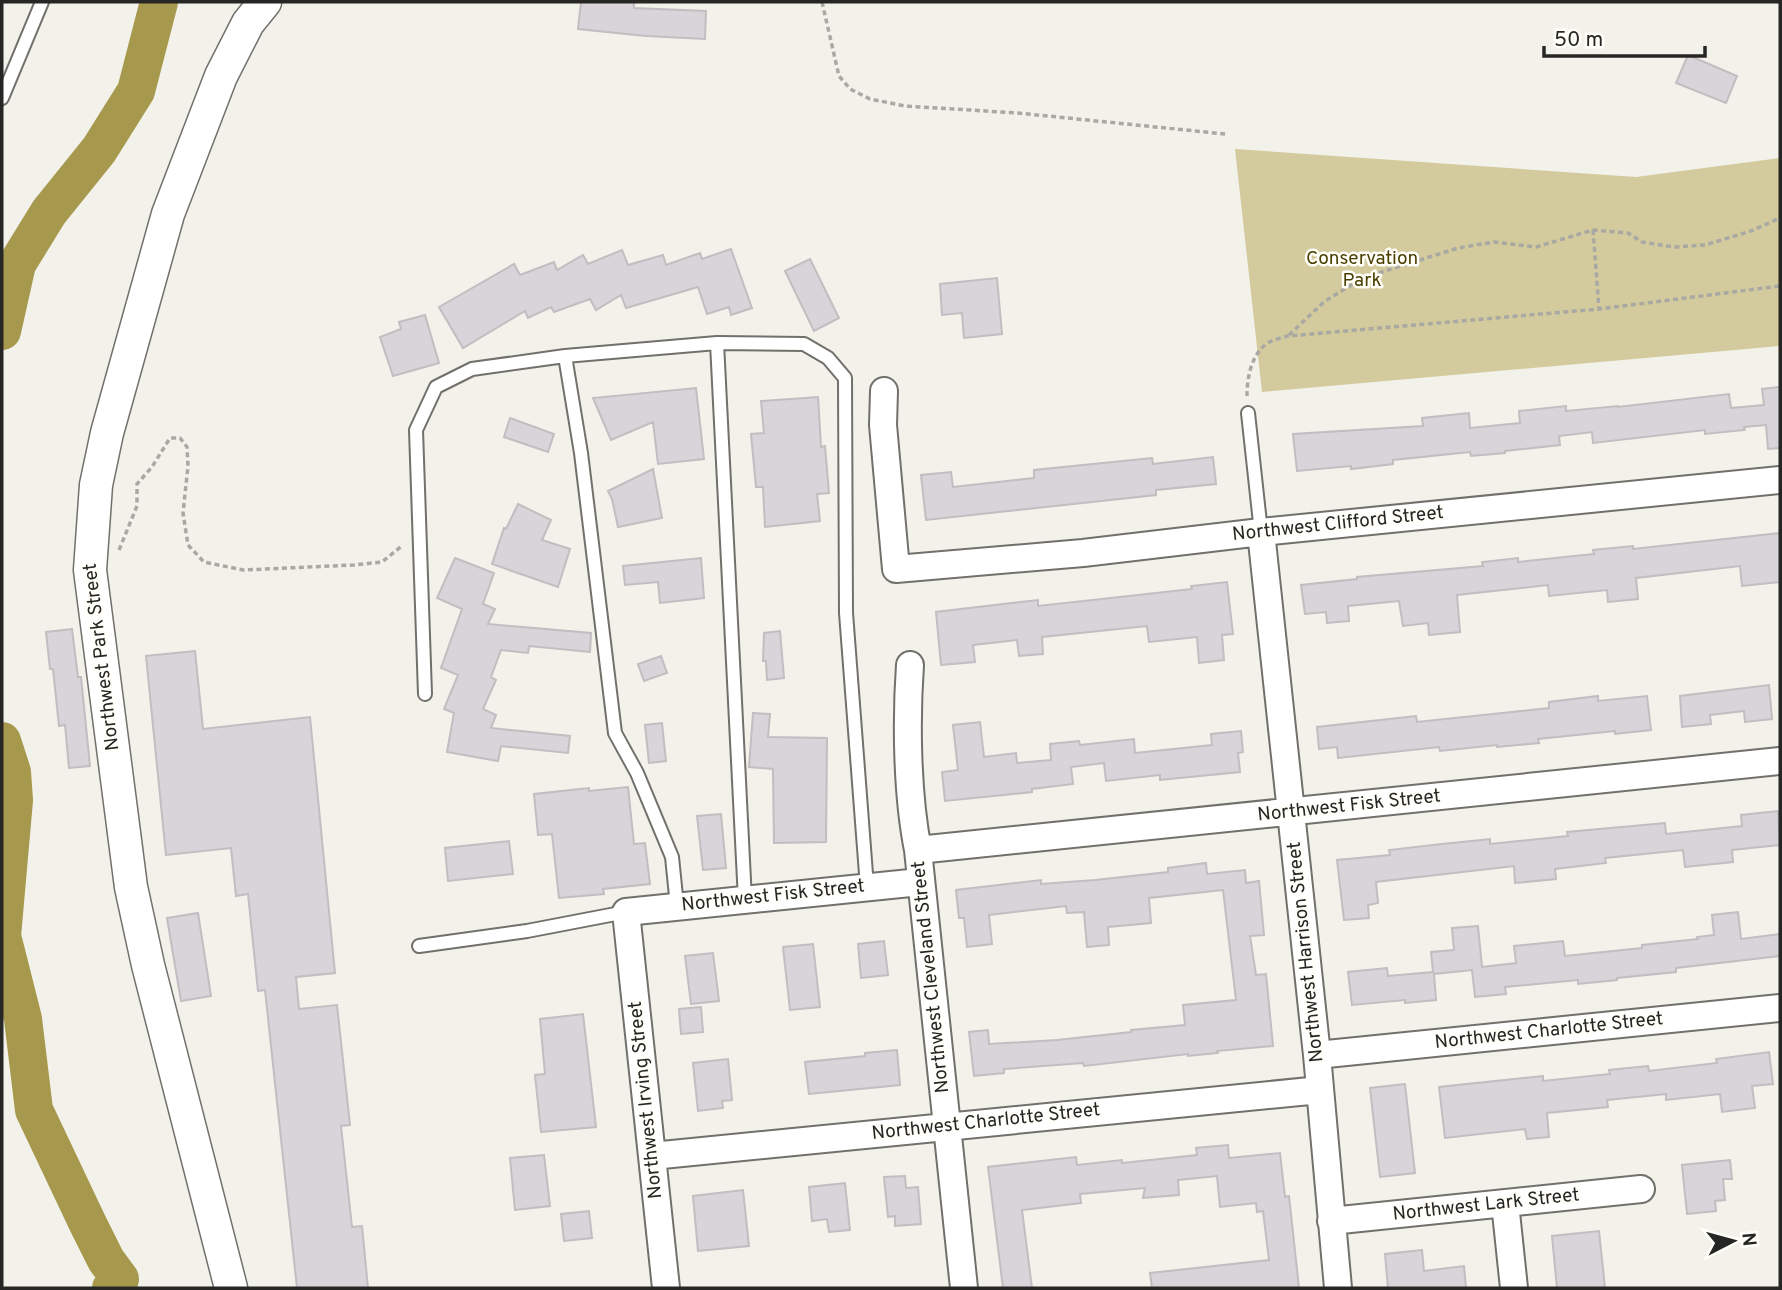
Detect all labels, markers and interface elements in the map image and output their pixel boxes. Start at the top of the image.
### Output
scale bar [1544,14,1705,58]
text: 50 m [1554,27,1603,54]
park label: Conservation Park [1306,247,1418,293]
street label: Northwest Clifford Street [1231,501,1445,547]
street label: Northwest Park Street [79,562,125,752]
street label: Northwest Fisk Street [1256,784,1442,828]
street label: Northwest Harrison Street [1282,840,1330,1064]
street label: Northwest Cleveland Street [907,860,955,1094]
street label: Northwest Fisk Street [680,874,866,918]
street label: Northwest Irving Street [624,1000,668,1200]
street label: Northwest Charlotte Street [1434,1007,1664,1055]
street label: Northwest Charlotte Street [871,1098,1101,1146]
street label: Northwest Lark Street [1391,1183,1581,1227]
north arrow [1698,1206,1768,1276]
text: N [1735,1231,1761,1247]

